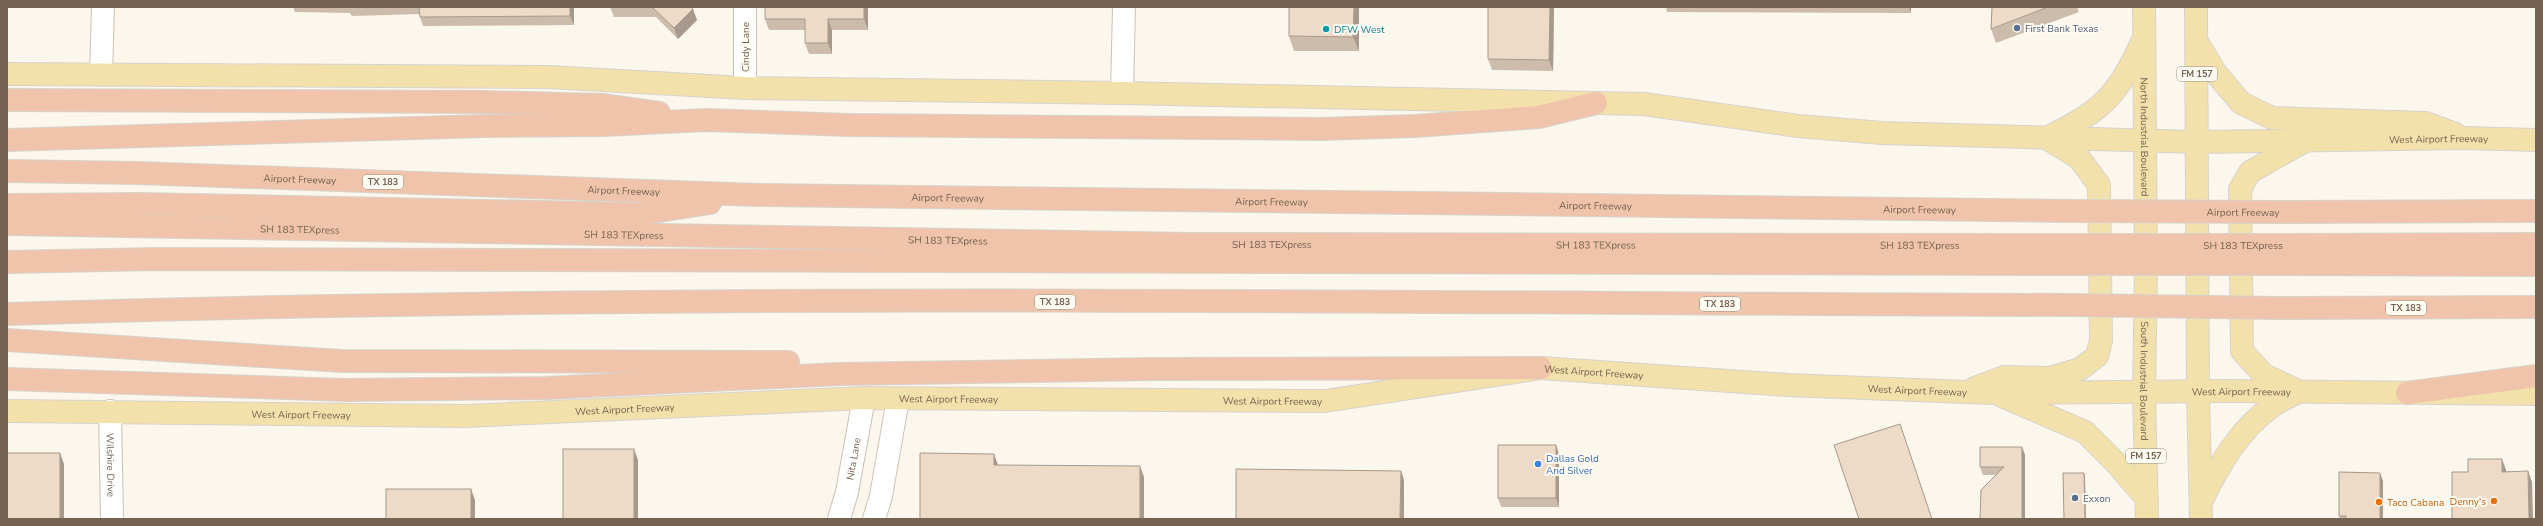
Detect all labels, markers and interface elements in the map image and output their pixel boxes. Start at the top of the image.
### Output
street label: Cindy Lane [739,22,753,72]
place label: First Bank Texas [2025,22,2099,36]
place label: DFW West [1334,23,1385,37]
marker: First Bank Texas [2012,23,2022,33]
marker: DFW West [1321,24,1331,34]
road number: FM 157 [2177,67,2217,81]
street label: North Industrial Boulevard [2137,77,2151,197]
street label: West Airport Freeway [2389,132,2489,147]
street label: Airport Freeway [263,171,337,188]
road number: TX 183 [363,175,403,189]
street label: Airport Freeway [587,183,661,200]
street label: Airport Freeway [911,191,985,206]
street label: Airport Freeway [1235,195,1309,210]
street label: Airport Freeway [1559,199,1633,214]
street label: Airport Freeway [1883,203,1957,218]
street label: Airport Freeway [2207,206,2280,220]
street label: SH 183 TEXpress [260,222,340,238]
street label: SH 183 TEXpress [584,228,664,243]
street label: SH 183 TEXpress [908,233,988,249]
street label: SH 183 TEXpress [1232,238,1312,252]
street label: SH 183 TEXpress [1556,238,1636,253]
street label: SH 183 TEXpress [1880,239,1960,253]
street label: SH 183 TEXpress [2203,239,2283,253]
road number: TX 183 [1035,295,1075,309]
road number: TX 183 [1700,297,1740,311]
road number: TX 183 [2386,301,2426,315]
street label: South Industrial Boulevard [2136,321,2151,441]
street label: West Airport Freeway [1544,362,1645,383]
street label: West Airport Freeway [1867,382,1968,400]
street label: West Airport Freeway [2192,385,2292,400]
street label: West Airport Freeway [899,392,999,407]
street label: West Airport Freeway [1223,394,1323,409]
street label: West Airport Freeway [575,401,676,419]
street label: West Airport Freeway [251,408,352,423]
street label: Wilshire Drive [102,433,118,497]
street label: Nita Lane [843,437,865,481]
road number: FM 157 [2126,449,2166,463]
place label: Dallas Gold And Silver [1546,452,1599,478]
marker: Dallas Gold And Silver [1533,459,1543,469]
place label: Exxon [2083,492,2110,506]
marker: Exxon [2070,493,2080,503]
place label: Denny's [2450,495,2486,509]
place label: Taco Cabana [2387,496,2444,510]
marker: Denny's [2489,496,2499,506]
marker: Taco Cabana [2374,497,2384,507]

